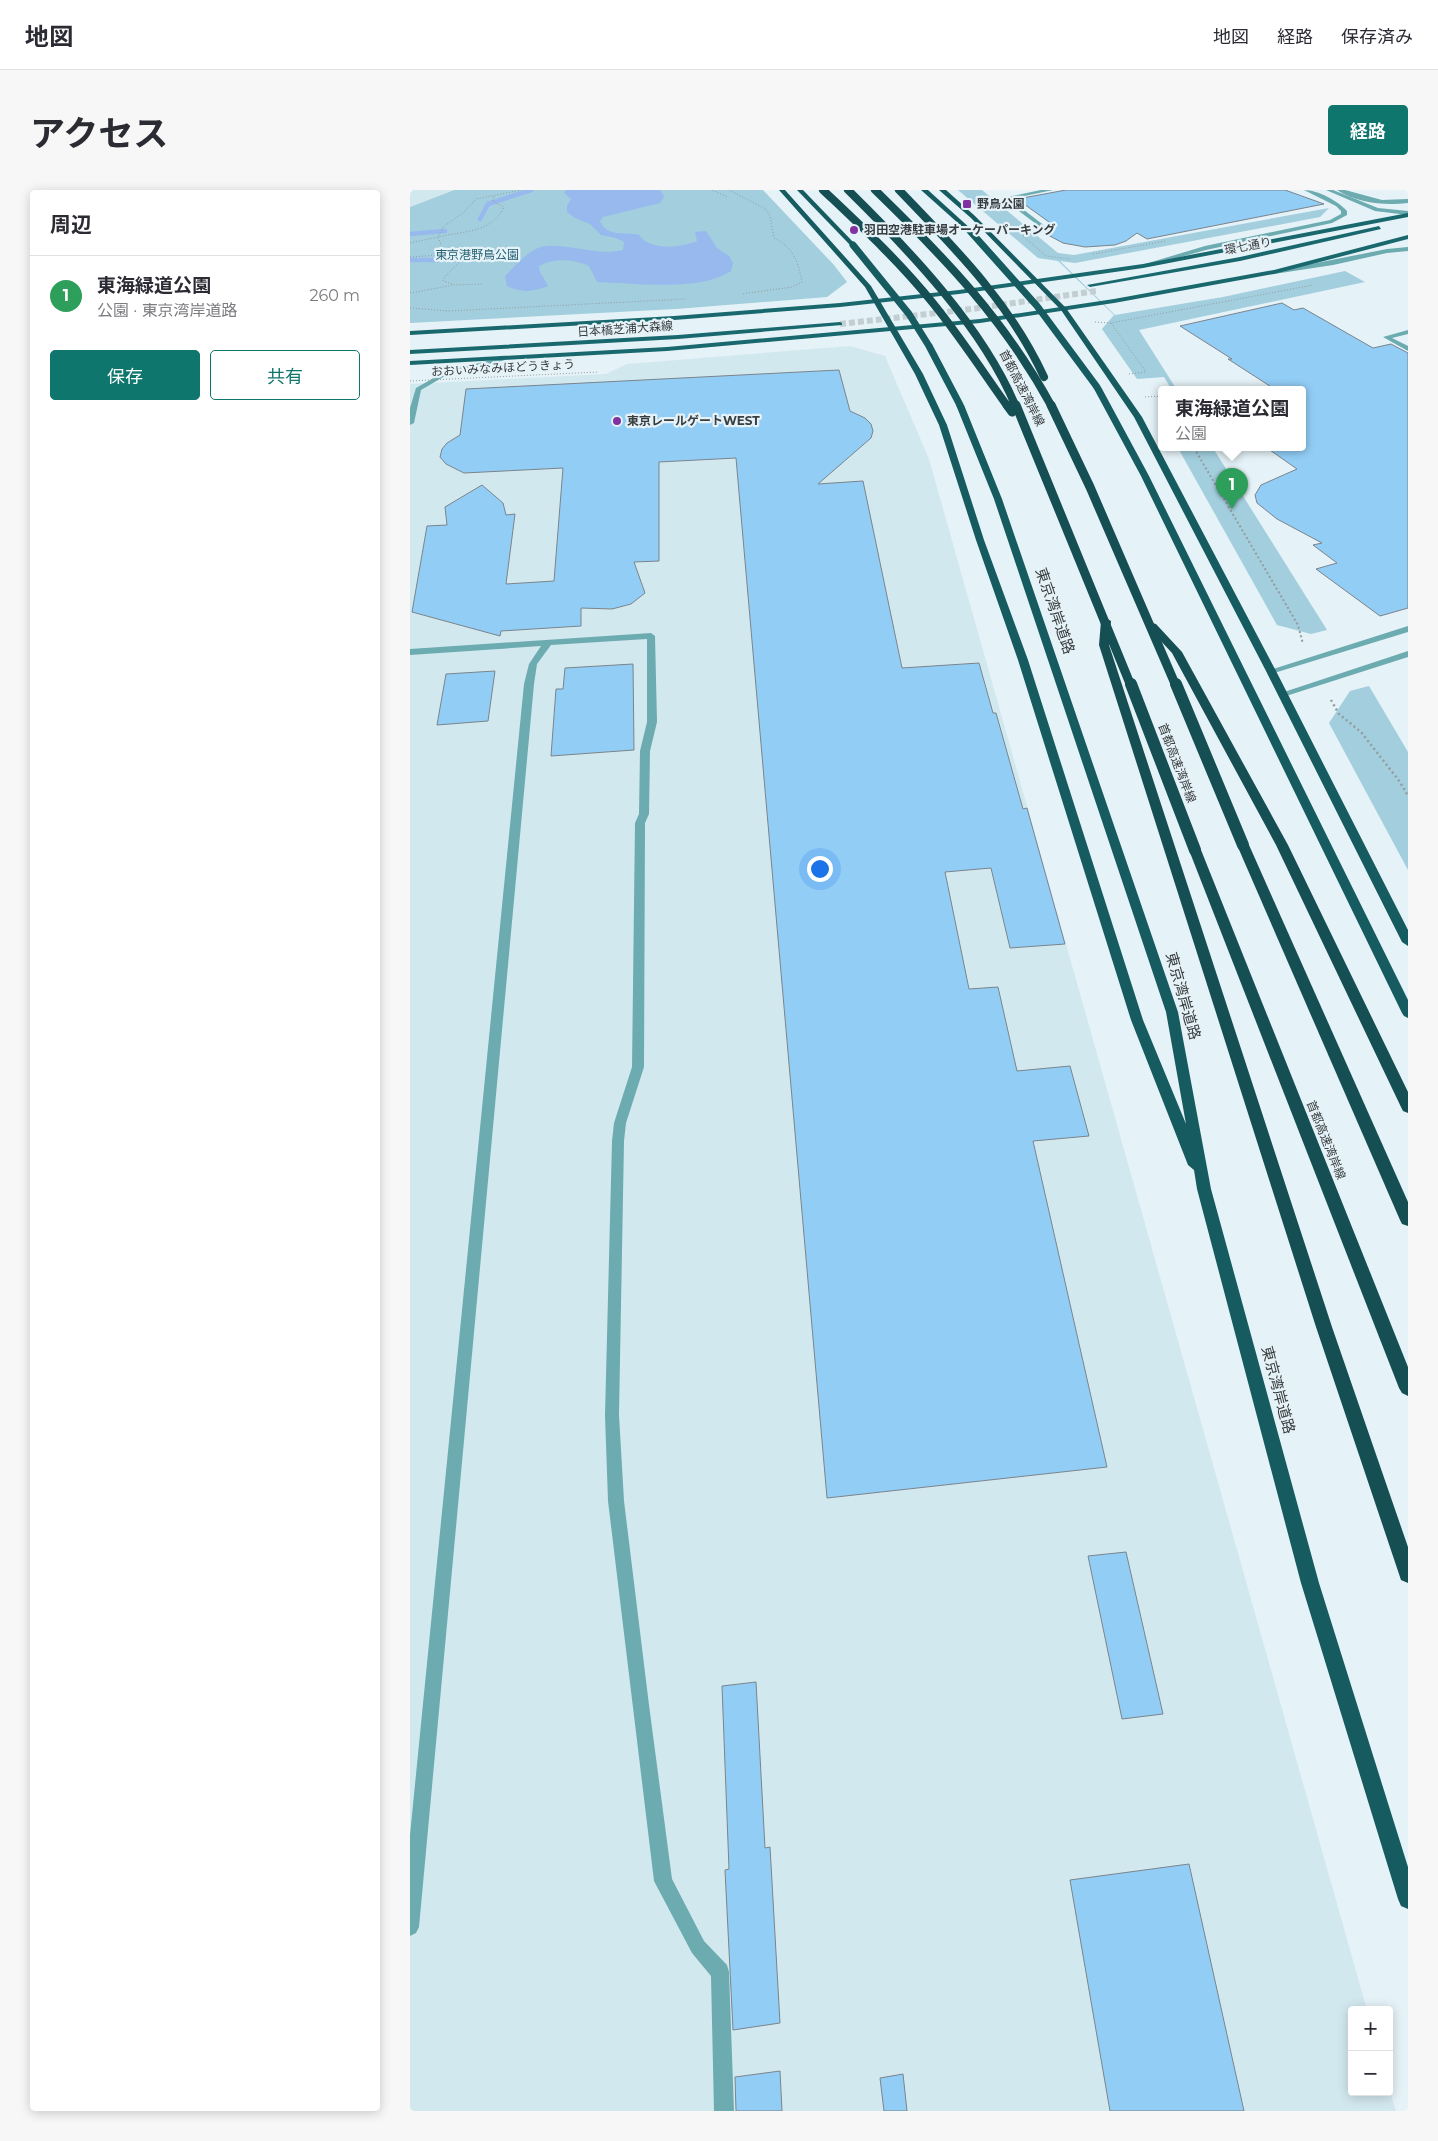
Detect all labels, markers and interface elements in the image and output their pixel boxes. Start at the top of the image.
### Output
text: 地図 [25,22,73,51]
text: 地図 [1213,26,1249,48]
text: 経路 [1277,26,1313,48]
text: 保存済み [1341,26,1413,48]
button: 経路 [1328,105,1408,155]
text: アクセス [30,112,168,155]
place label: 野鳥公園 [977,196,1025,211]
marker: 野鳥公園 [961,198,973,210]
text: 周辺 [50,212,92,237]
place label: 羽田空港駐車場オーケーパーキング [864,222,1056,237]
marker: 羽田空港駐車場オーケーパーキング [848,224,860,236]
street label: 環七通り [1223,234,1273,257]
park label: 東京港野鳥公園 [435,247,519,262]
text: 東海緑道公園 [97,274,211,297]
text: 1 [63,286,69,305]
text: 260 m [309,286,360,305]
text: 公園 · 東京湾岸道路 [97,301,237,320]
street label: 日本橋芝浦大森線 [577,318,673,339]
street label: 首都高速湾岸線 [997,347,1048,429]
button: 保存 [50,350,200,400]
button: 共有 [210,350,360,400]
street label: おおいみなみほどうきょう [431,356,575,379]
popup [1158,386,1306,451]
text: 東海緑道公園 [1175,397,1289,420]
place label: 東京レールゲートWEST [627,413,760,428]
marker: 東京レールゲートWEST [611,415,623,427]
text: 公園 [1175,424,1207,443]
pin: 1 [1216,468,1248,509]
street label: 東京湾岸道路 [1032,565,1079,656]
street label: 首都高速湾岸線 [1155,721,1200,805]
your location [807,856,833,882]
street label: 東京湾岸道路 [1162,950,1205,1042]
street label: 首都高速湾岸線 [1304,1098,1349,1182]
street label: 東京湾岸道路 [1258,1344,1299,1436]
map controls [1348,2006,1393,2096]
button: + [1348,2006,1393,2051]
button: − [1348,2051,1393,2096]

